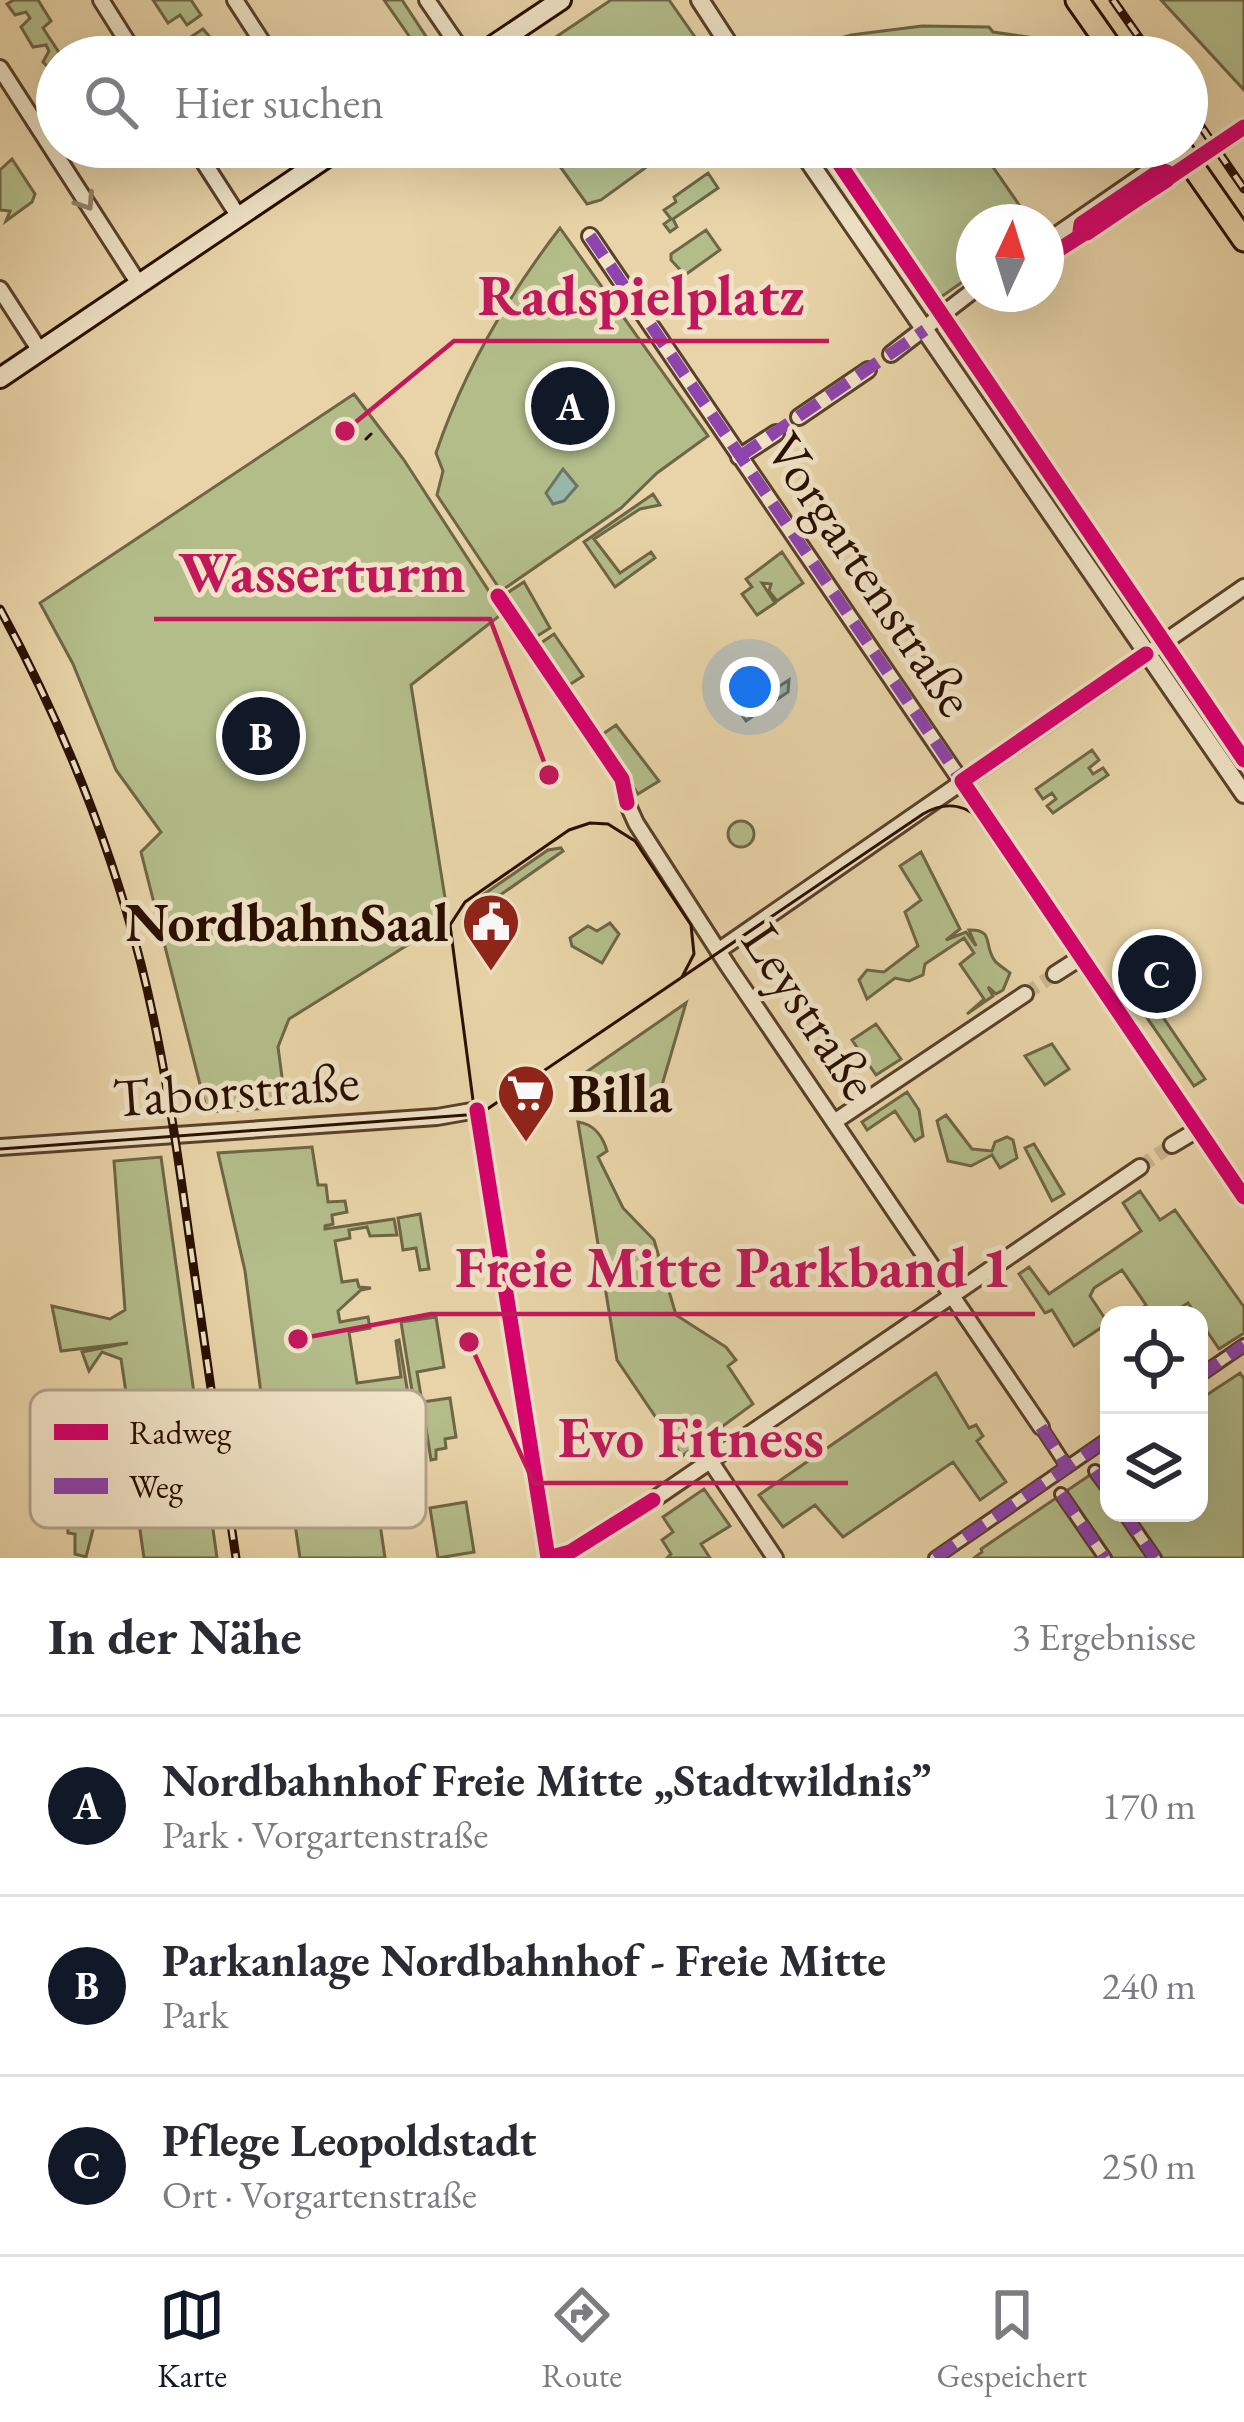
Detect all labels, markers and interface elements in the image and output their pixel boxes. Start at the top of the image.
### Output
search box [36,36,1208,168]
icon: search [78,69,144,135]
text: Hier suchen [174,73,384,131]
one-way arrow [72,188,94,210]
north arrow [956,204,1064,312]
callout: Radspielplatz [454,248,829,341]
text: Radspielplatz [478,258,804,332]
pin: A [531,361,609,451]
street label: Vorgartenstraße [750,419,992,729]
callout: Wasserturm [154,526,490,619]
text: Wasserturm [178,535,466,609]
your location [720,657,780,717]
pin: B [222,691,300,781]
place label: NordbahnSaal [125,887,449,957]
public building icon: NordbahnSaal [460,891,522,973]
street label: Leystraße [726,909,896,1113]
pin: C [1118,929,1196,1019]
street label: Taborstraße [110,1045,362,1133]
place label: Billa [568,1058,673,1128]
supermarket icon: Billa [495,1062,557,1144]
callout: Freie Mitte Parkband 1 [431,1221,1035,1314]
text: Freie Mitte Parkband 1 [455,1230,1011,1304]
map controls [1100,1306,1208,1522]
button: locate [1100,1306,1208,1414]
legend [30,1390,426,1528]
callout: Evo Fitness [534,1390,848,1483]
text: Evo Fitness [558,1400,824,1474]
text: Radweg [129,1411,232,1454]
button: layers [1100,1414,1208,1522]
text: Weg [129,1465,184,1508]
text: In der Nähe [48,1603,302,1669]
text: 3 Ergebnisse [1012,1611,1196,1662]
text: Nordbahnhof Freie Mitte „Stadtwildnis” [162,1751,931,1809]
text: A [73,1780,101,1831]
text: 170 m [1102,1780,1196,1831]
text: Park · Vorgartenstraße [162,1809,488,1860]
text: Parkanlage Nordbahnhof - Freie Mitte [162,1931,886,1989]
text: B [75,1960,99,2011]
text: 240 m [1102,1960,1196,2011]
text: Park [162,1989,228,2040]
text: Pflege Leopoldstadt [162,2111,536,2169]
text: C [73,2140,101,2191]
text: 250 m [1102,2140,1196,2191]
text: Ort · Vorgartenstraße [162,2169,477,2220]
tab: Karte [157,2282,227,2397]
tab: Route [542,2282,622,2397]
tab: Gespeichert [936,2282,1087,2397]

